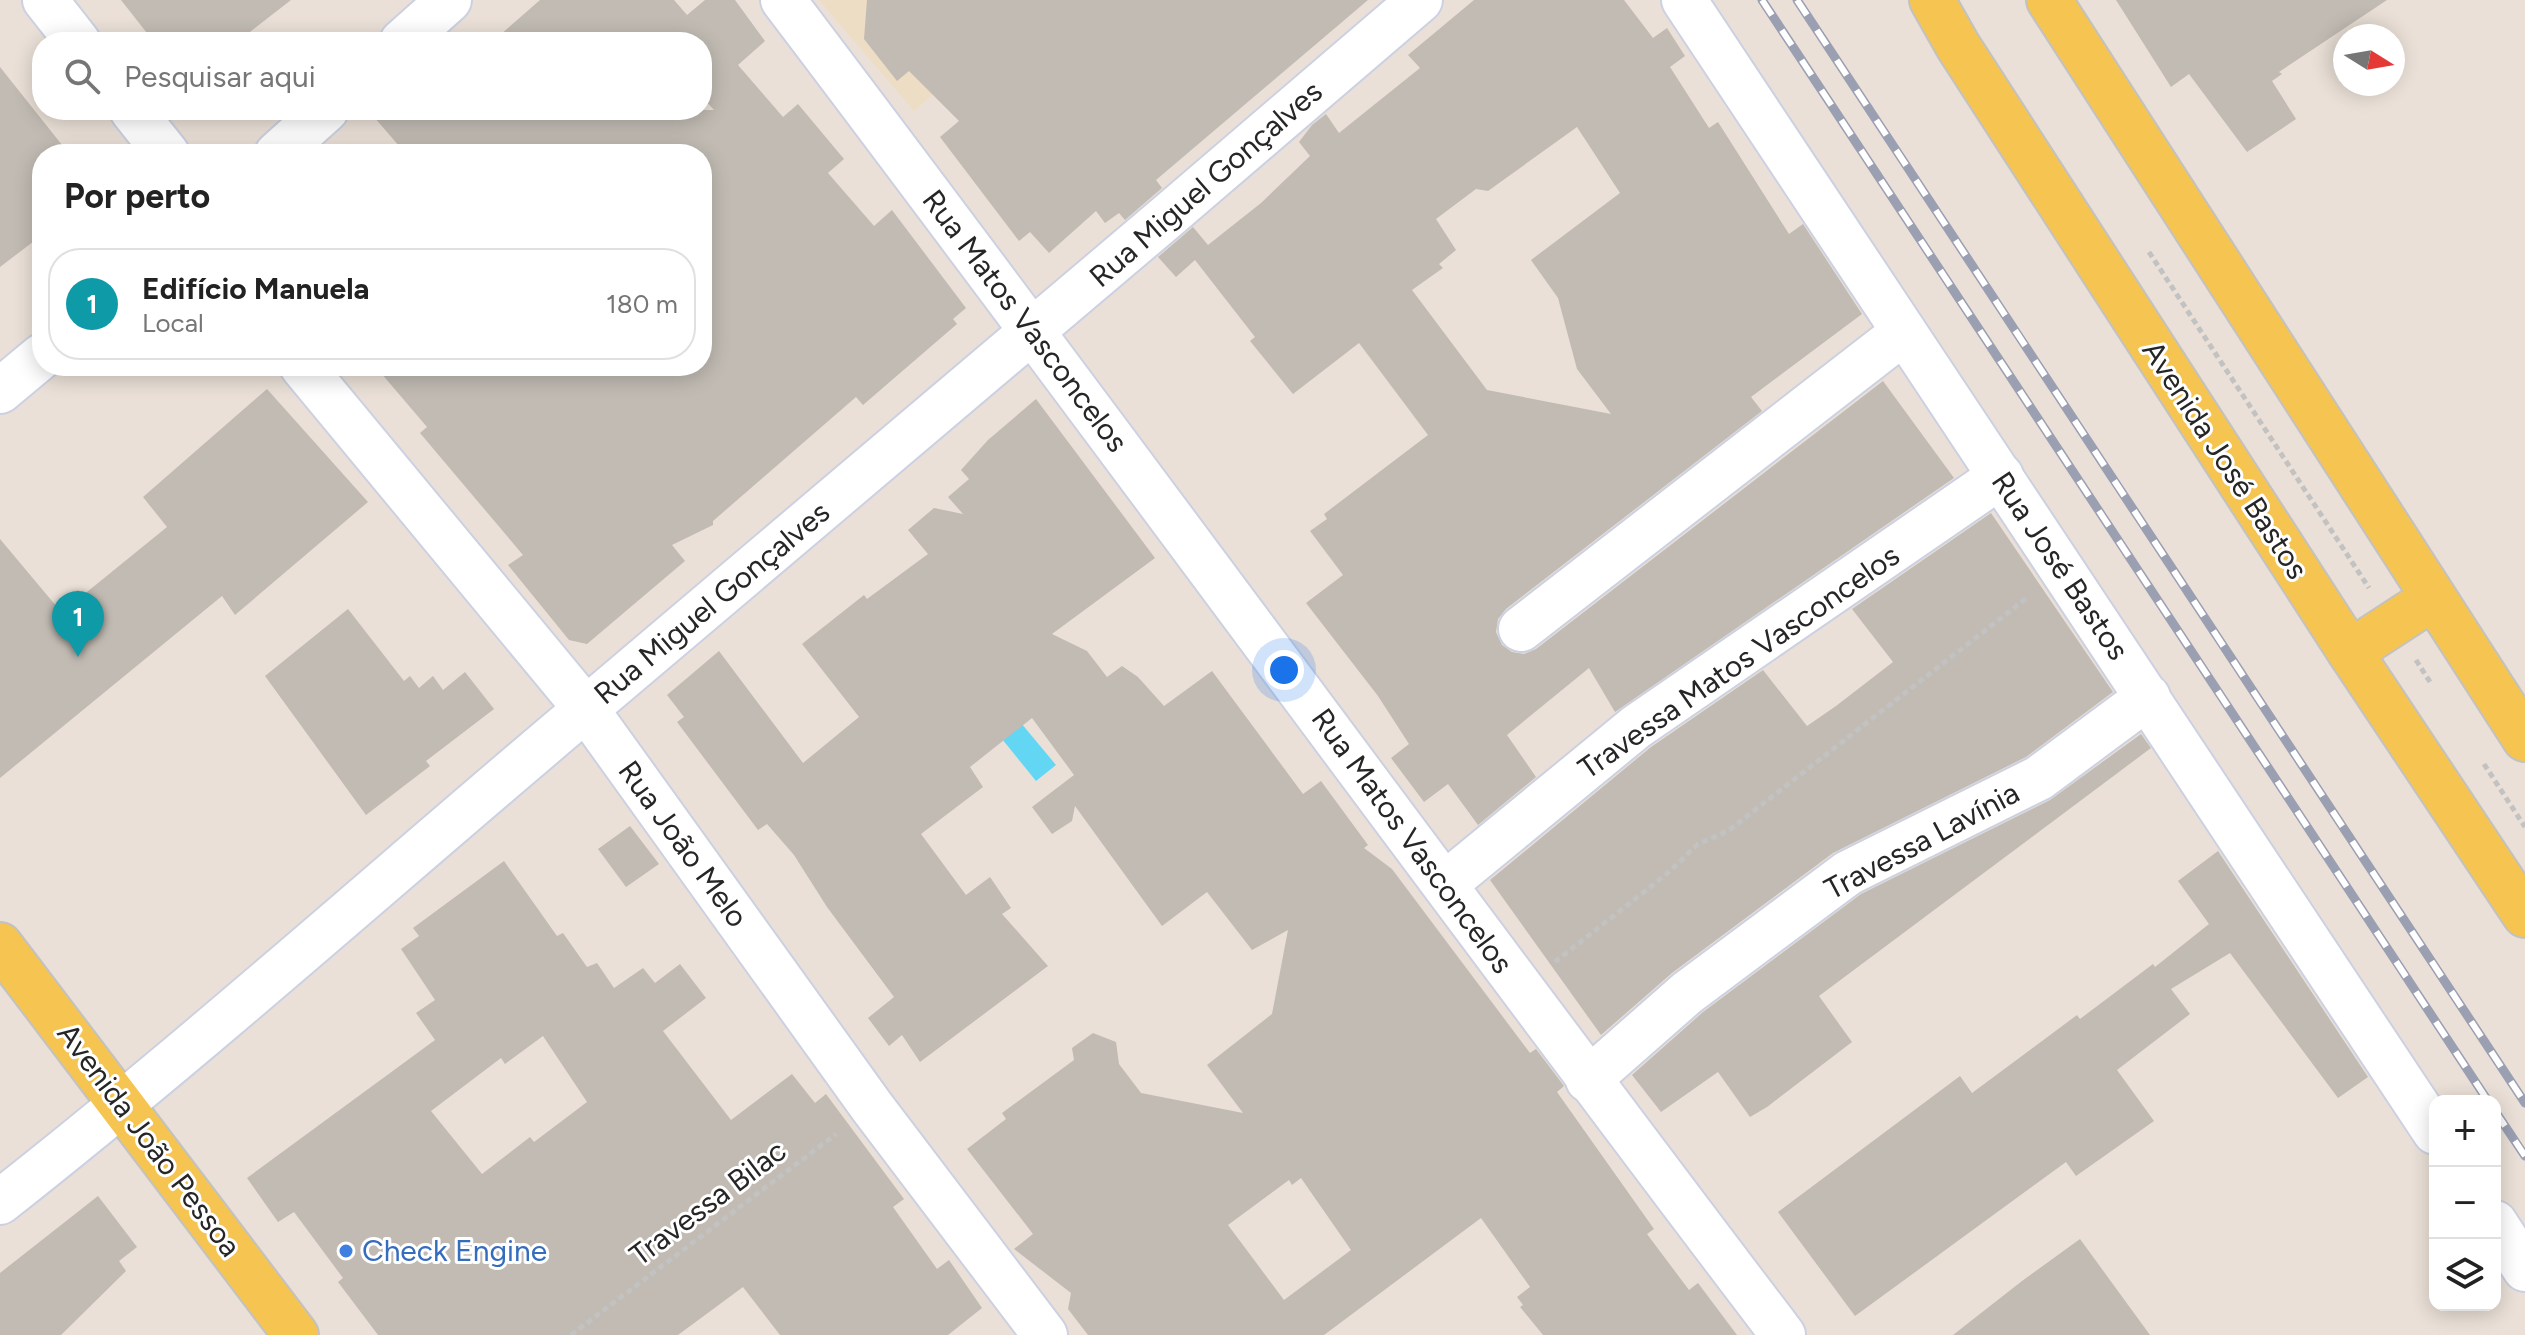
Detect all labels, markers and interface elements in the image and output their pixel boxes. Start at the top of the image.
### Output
north arrow [2333,24,2405,96]
search box [32,32,712,120]
icon: search [60,54,104,98]
text: Pesquisar aqui [124,58,316,95]
street label: Rua Miguel Gonçalves [1082,73,1330,295]
text: Por perto [64,176,210,217]
street label: Rua Matos Vasconcelos [915,182,1136,459]
text: Edifício Manuela [142,270,370,307]
text: 1 [87,288,97,320]
text: 180 m [606,288,678,320]
text: Local [142,307,204,339]
street label: Avenida José Bastos [2135,334,2316,586]
street label: Rua José Bastos [1984,465,2137,667]
street label: Rua Miguel Gonçalves [586,493,837,712]
street label: Travessa Matos Vasconcelos [1571,537,1906,787]
pin: 1 [52,591,104,657]
your location [1264,650,1304,690]
street label: Rua Matos Vasconcelos [1304,701,1521,981]
street label: Rua João Melo [611,753,756,934]
street label: Travessa Lavínia [1818,774,2025,907]
street label: Avenida João Pessoa [50,1016,249,1264]
map controls [2429,1095,2501,1311]
button: + [2429,1095,2501,1167]
street label: Travessa Bilac [622,1132,793,1273]
button: − [2429,1167,2501,1239]
place label: Check Engine [362,1232,547,1269]
button: layers [2429,1239,2501,1311]
marker: Check Engine [337,1242,355,1260]

